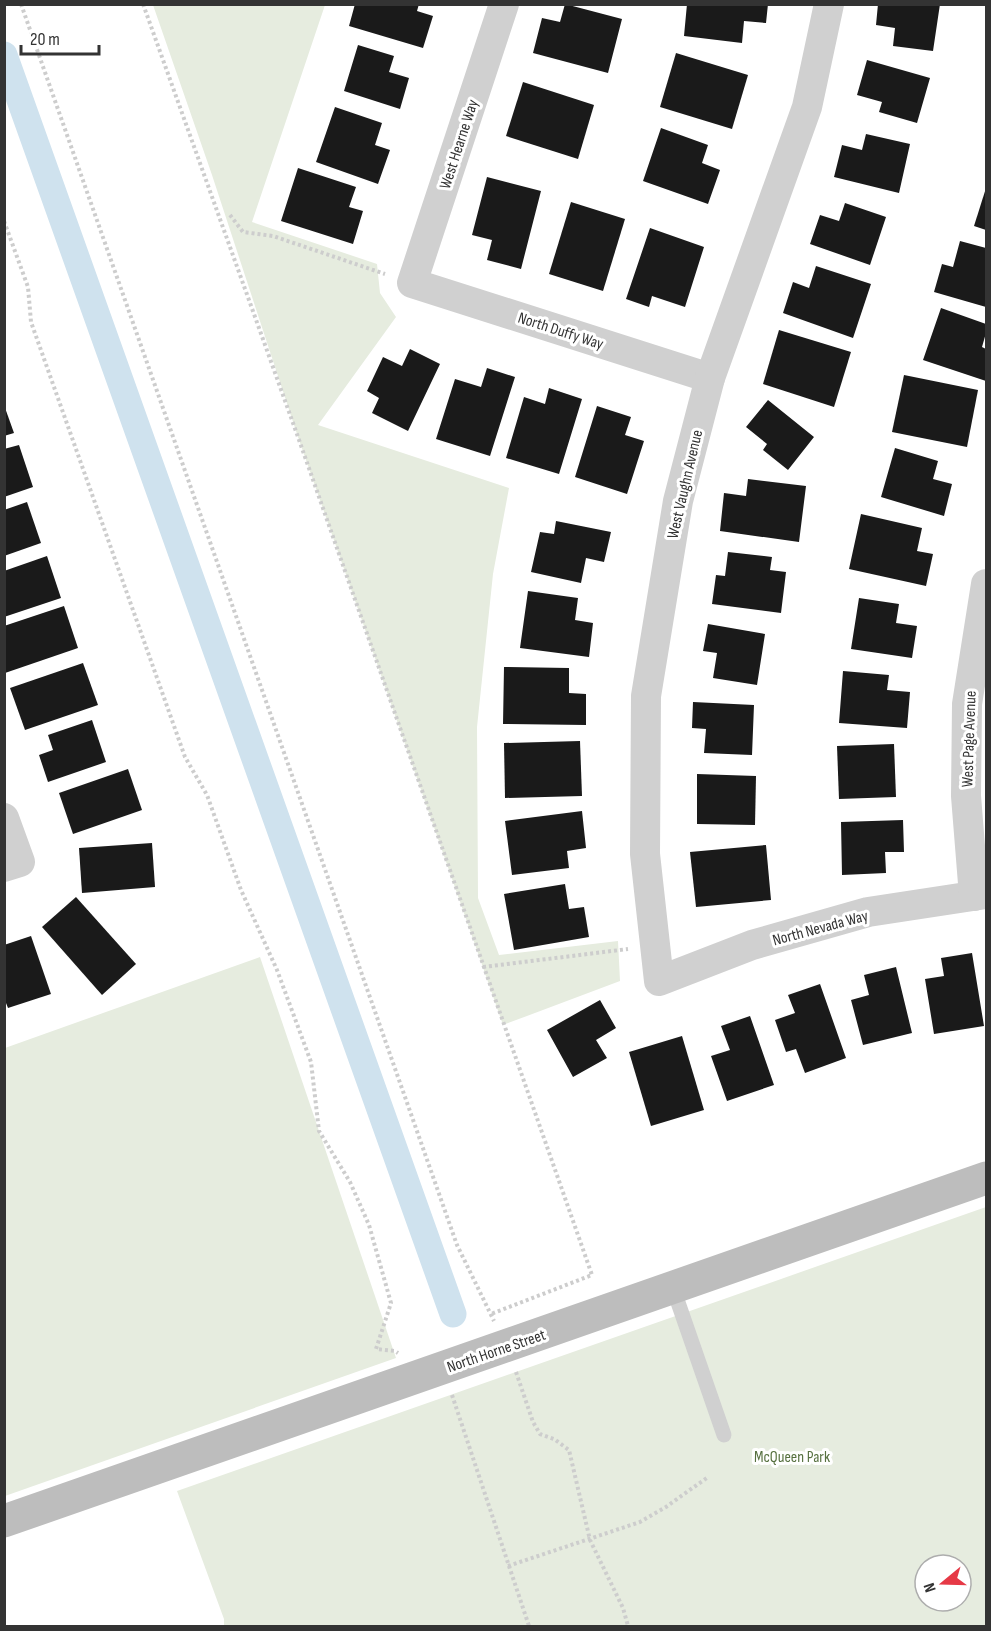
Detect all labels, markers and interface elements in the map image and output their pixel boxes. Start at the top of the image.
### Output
scale bar [21,18,99,56]
text: 20 m [30,29,60,50]
street label: West Hearne Way [436,97,483,192]
street label: North Duffy Way [515,309,606,354]
street label: West Vaughn Avenue [664,428,707,541]
street label: West Page Avenue [958,690,981,788]
street label: North Nevada Way [771,907,870,950]
street label: North Horne Street [445,1326,548,1377]
park label: McQueen Park [754,1448,830,1467]
north arrow [913,1553,973,1613]
text: N [920,1580,941,1595]

